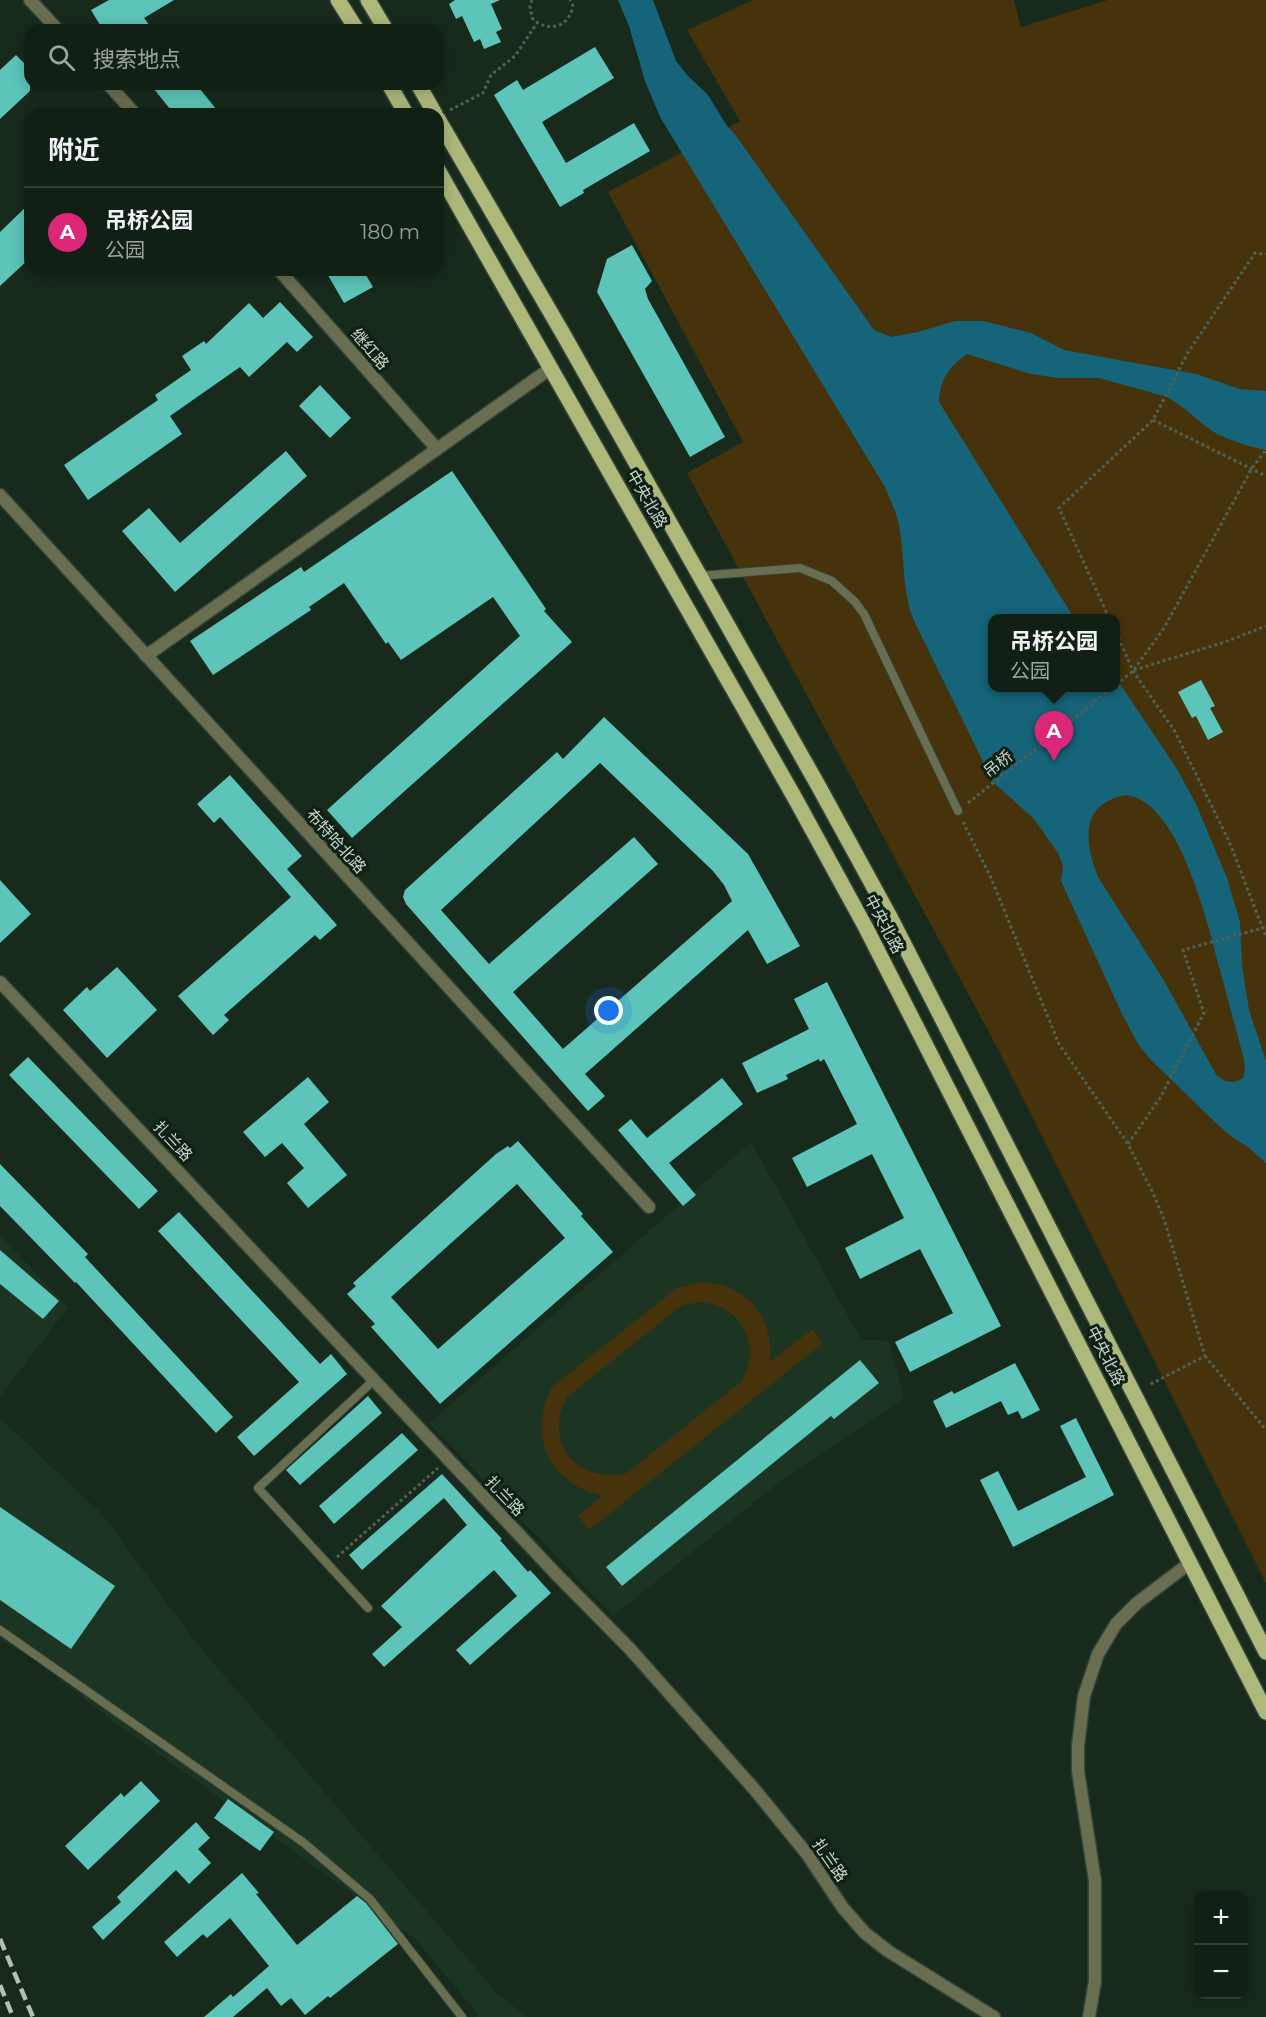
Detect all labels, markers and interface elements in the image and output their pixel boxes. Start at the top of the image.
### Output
search box [24,24,444,90]
icon: search [45,41,78,74]
text: 搜索地点 [93,46,181,73]
text: 附近 [48,134,100,166]
text: 吊桥公园 [105,207,193,234]
text: A [60,220,75,244]
text: 180 m [360,220,420,244]
text: 公园 [105,238,145,262]
street label: 继红路 [347,325,393,373]
street label: 中央北路 [623,467,671,531]
popup [988,614,1120,692]
text: 吊桥公园 [1010,628,1098,655]
text: 公园 [1010,659,1050,683]
pin: A [1034,712,1074,761]
street label: 吊桥 [980,747,1016,781]
street label: 布特哈北路 [302,805,370,877]
street label: 中央北路 [861,891,907,957]
your location [594,996,623,1025]
street label: 扎兰路 [150,1117,196,1165]
street label: 中央北路 [1083,1323,1129,1389]
street label: 扎兰路 [482,1472,528,1520]
street label: 扎兰路 [808,1835,852,1885]
map controls [1194,1891,1248,1999]
button: + [1194,1891,1248,1945]
button: − [1194,1945,1248,1999]

